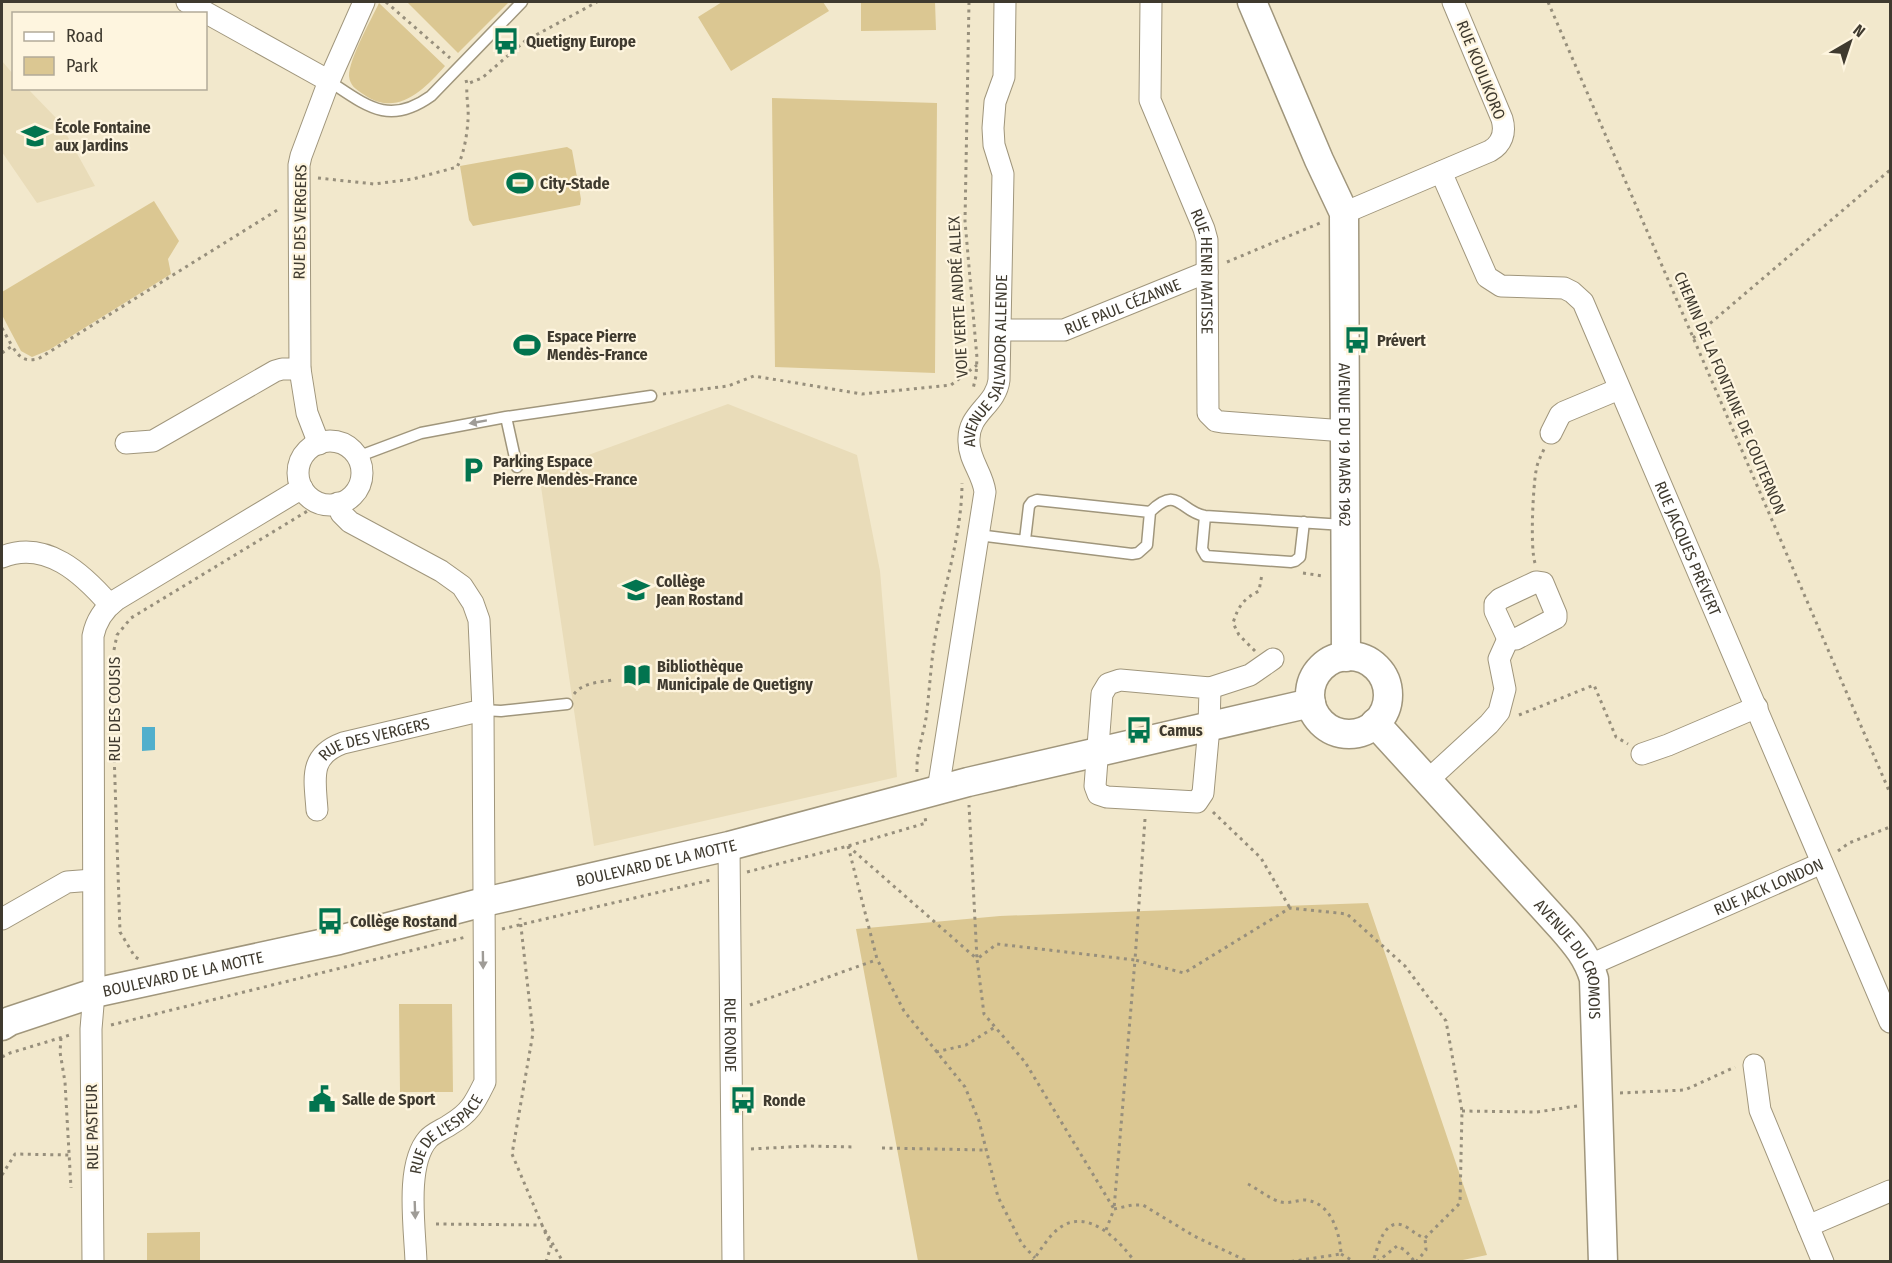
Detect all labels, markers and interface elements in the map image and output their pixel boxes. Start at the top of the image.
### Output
legend [12,12,207,90]
north arrow [1820,12,1880,72]
street label: RUE KOULIKORO [1452,18,1510,122]
text: N [1849,20,1869,41]
text: Road [66,25,103,47]
bus stop icon: Quetigny Europe [491,26,521,56]
place label: Quetigny Europe [526,32,636,51]
text: Park [66,55,99,77]
place label: École Fontaine aux Jardins [55,117,151,155]
school or university icon: École Fontaine aux Jardins [20,121,50,151]
street label: RUE DES VERGERS [289,164,311,280]
sports icon: City-Stade [505,168,535,198]
place label: City-Stade [540,174,610,193]
street label: RUE HENRI MATISSE [1187,206,1217,334]
street label: VOIE VERTE ANDRÉ ALLEX [944,216,972,378]
street label: CHEMIN DE LA FONTAINE DE COUTERNON [1670,269,1790,517]
street label: AVENUE SALVADOR ALLENDE [959,274,1011,448]
street label: RUE PAUL CÉZANNE [1061,274,1183,338]
bus stop icon: Prévert [1342,325,1372,355]
place label: Espace Pierre Mendès-France [547,327,648,364]
sports icon: Espace Pierre Mendès-France [512,330,542,360]
place label: Prévert [1377,331,1426,350]
street label: AVENUE DU 19 MARS 1962 [1335,363,1355,527]
one-way arrow [468,418,487,427]
place label: Parking Espace Pierre Mendès-France [493,452,637,489]
parking icon: Parking Espace Pierre Mendès-France [458,455,488,485]
street label: RUE JACQUES PRÉVERT [1651,478,1725,619]
place label: Collège Jean Rostand [655,572,743,609]
school or university icon: Collège Jean Rostand [621,575,651,605]
street label: RUE DES COUSIS [105,657,124,761]
place label: Bibliothèque Municipale de Quetigny [657,657,813,694]
library icon: Bibliothèque Municipale de Quetigny [622,660,652,690]
street label: RUE DES VERGERS [314,713,431,764]
bus stop icon: Camus [1124,715,1154,745]
place label: Camus [1159,721,1203,740]
street label: BOULEVARD DE LA MOTTE [574,835,738,890]
street label: RUE JACK LONDON [1711,854,1826,919]
street label: AVENUE DU CROMOIS [1531,895,1605,1020]
bus stop icon: Collège Rostand [315,906,345,936]
place label: Collège Rostand [350,912,457,931]
street label: BOULEVARD DE LA MOTTE [101,947,265,1000]
one-way arrow [478,951,488,970]
street label: RUE RONDE [721,998,741,1072]
street label: RUE PASTEUR [82,1084,102,1170]
public building icon: Salle de Sport [307,1084,337,1114]
bus stop icon: Ronde [728,1085,758,1115]
place label: Salle de Sport [342,1090,436,1109]
street label: RUE DE L'ESPACE [405,1091,486,1175]
place label: Ronde [763,1091,806,1110]
one-way arrow [410,1201,419,1220]

